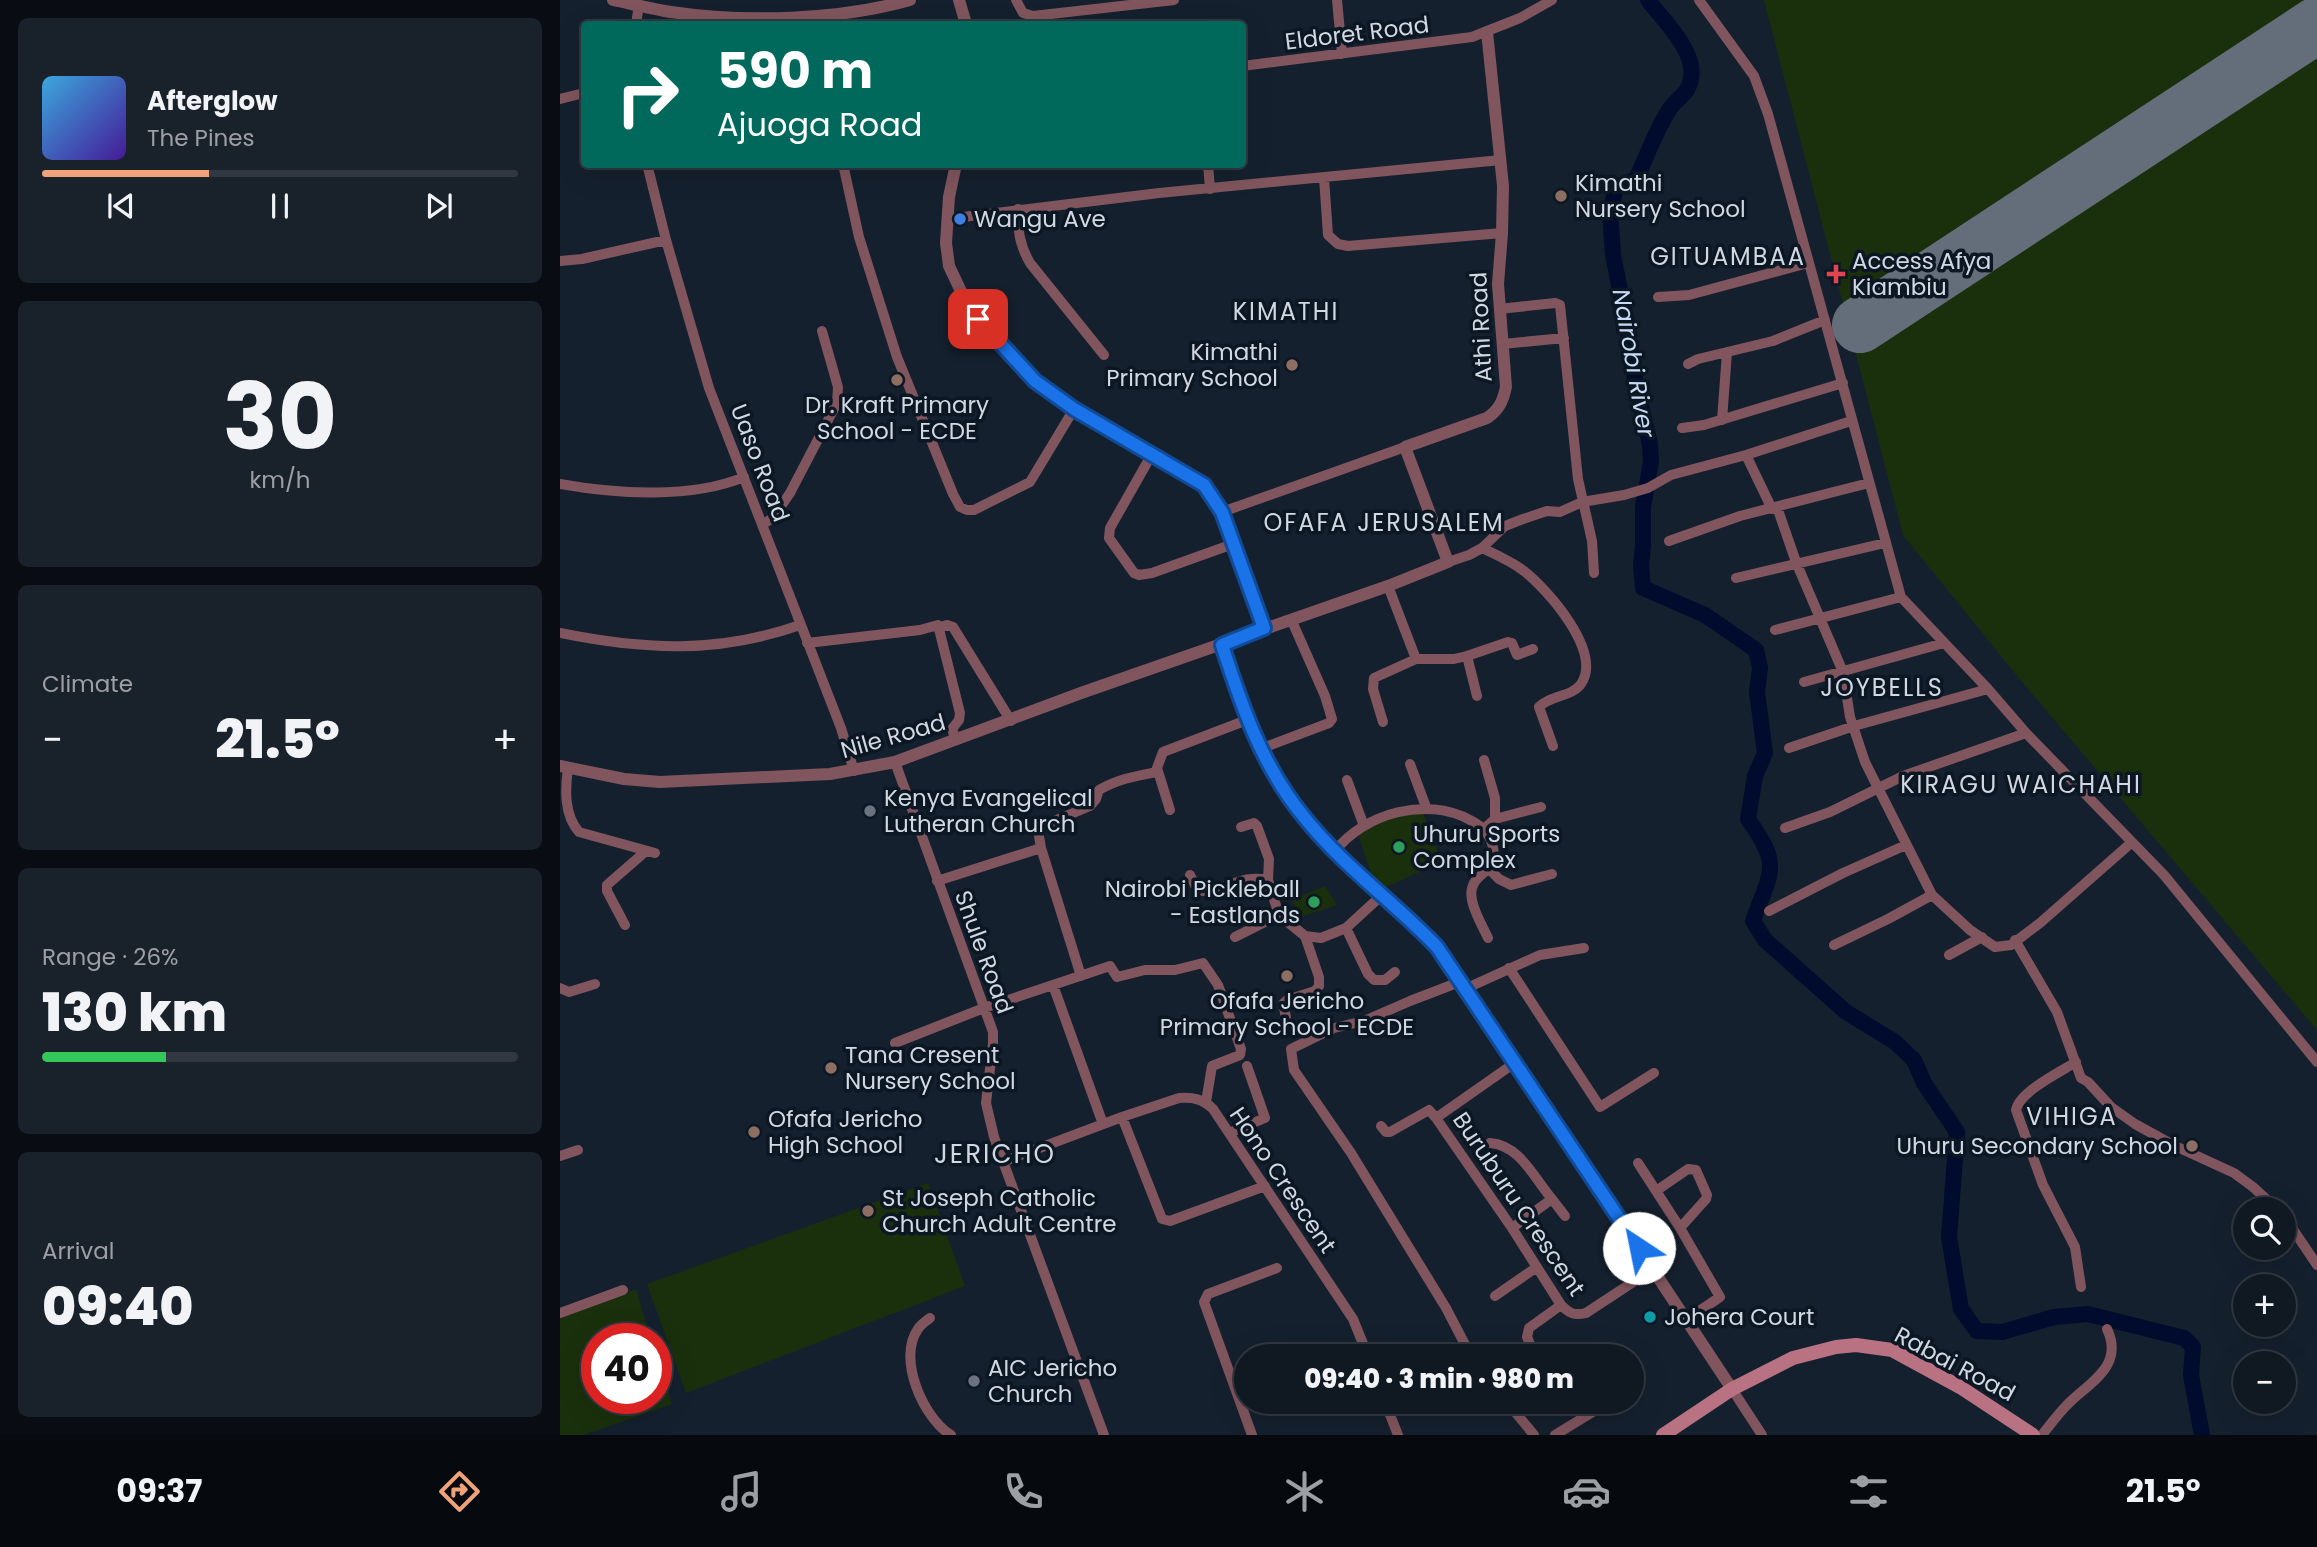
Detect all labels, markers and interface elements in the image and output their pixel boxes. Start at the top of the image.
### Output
street label: Eldoret Road [1283,8,1431,58]
text: 590 m [717,37,873,105]
icon: right [602,49,693,140]
text: Afterglow [147,83,278,119]
text: Ajuoga Road [717,102,922,147]
text: The Pines [147,122,255,154]
place label: Kimathi Nursery School [1575,167,1746,225]
icon: previous [102,187,140,225]
icon: pause [261,187,299,225]
icon: next [420,187,458,225]
marker: Kimathi Nursery School [1553,188,1569,204]
place label: Wangu Ave [974,203,1106,235]
marker: Wangu Ave [952,211,968,227]
district label: GITUAMBAA [1650,240,1806,273]
place label: Access Afya Kiambiu [1852,245,1991,303]
marker: Access Afya Kiambiu [1826,264,1846,284]
street label: Athi Road [1462,271,1500,383]
water label: Nairobi River [1605,286,1663,441]
pin [948,289,1008,349]
district label: KIMATHI [1233,295,1339,328]
icon: arrive [959,300,997,338]
place label: Kimathi Primary School [1106,336,1278,394]
text: 30 [223,353,337,481]
marker: Kimathi Primary School [1284,357,1300,373]
marker: Dr. Kraft Primary School - ECDE [889,372,905,388]
place label: Dr. Kraft Primary School - ECDE [805,389,989,447]
street label: Uaso Road [723,400,797,526]
text: km/h [249,464,311,496]
district label: OFAFA JERUSALEM [1263,506,1505,539]
text: Climate [42,668,133,700]
district label: JOYBELLS [1820,671,1944,704]
text: 21.5° [215,703,340,776]
street label: Nile Road [837,706,949,766]
text: − [42,713,63,766]
text: + [492,713,518,766]
district label: KIRAGU WAICHAHI [1900,768,2142,801]
place label: Kenya Evangelical Lutheran Church [884,782,1093,840]
marker: Kenya Evangelical Lutheran Church [862,803,878,819]
place label: Uhuru Sports Complex [1413,818,1560,876]
marker: Uhuru Sports Complex [1391,839,1407,855]
place label: Nairobi Pickleball - Eastlands [1105,873,1300,931]
street label: Shule Road [947,886,1021,1018]
marker: Nairobi Pickleball - Eastlands [1306,894,1322,910]
text: Range · 26% [42,941,179,973]
marker: Ofafa Jericho Primary School - ECDE [1279,968,1295,984]
text: 130 km [42,976,227,1049]
place label: Ofafa Jericho Primary School - ECDE [1160,985,1414,1043]
place label: Tana Cresent Nursery School [845,1039,1016,1097]
marker: Tana Cresent Nursery School [823,1060,839,1076]
district label: VIHIGA [2026,1100,2118,1133]
street label: Hono Crescent [1222,1101,1344,1259]
place label: Ofafa Jericho High School [768,1103,923,1161]
street label: Buruburu Crescent [1445,1106,1593,1302]
marker: Ofafa Jericho High School [746,1124,762,1140]
place label: Uhuru Secondary School [1896,1130,2178,1162]
district label: JERICHO [934,1136,1056,1172]
marker: Uhuru Secondary School [2184,1138,2200,1154]
place label: St Joseph Catholic Church Adult Centre [882,1182,1117,1240]
map controls [2233,1197,2296,1414]
button: search [2233,1197,2296,1260]
marker: St Joseph Catholic Church Adult Centre [860,1203,876,1219]
position arrow [1602,1211,1676,1285]
text: Arrival [42,1235,114,1267]
text: 09:40 [42,1270,193,1343]
button: + [2233,1274,2296,1337]
place label: Johera Court [1664,1301,1814,1333]
marker: Johera Court [1642,1309,1658,1325]
street label: Rabai Road [1889,1319,2021,1409]
speed limit sign: 40 [581,1323,672,1414]
button: − [2233,1351,2296,1414]
place label: AIC Jericho Church [988,1352,1117,1410]
text: 09:40 · 3 min · 980 m [1304,1361,1574,1397]
marker: AIC Jericho Church [966,1373,982,1389]
icon: directions [435,1467,484,1516]
icon: music [717,1467,766,1516]
icon: phone [999,1467,1048,1516]
icon: climate [1280,1467,1329,1516]
icon: car [1562,1467,1611,1516]
icon: filters [1844,1467,1893,1516]
text: 09:37 [116,1468,202,1513]
text: 21.5° [2126,1468,2201,1513]

